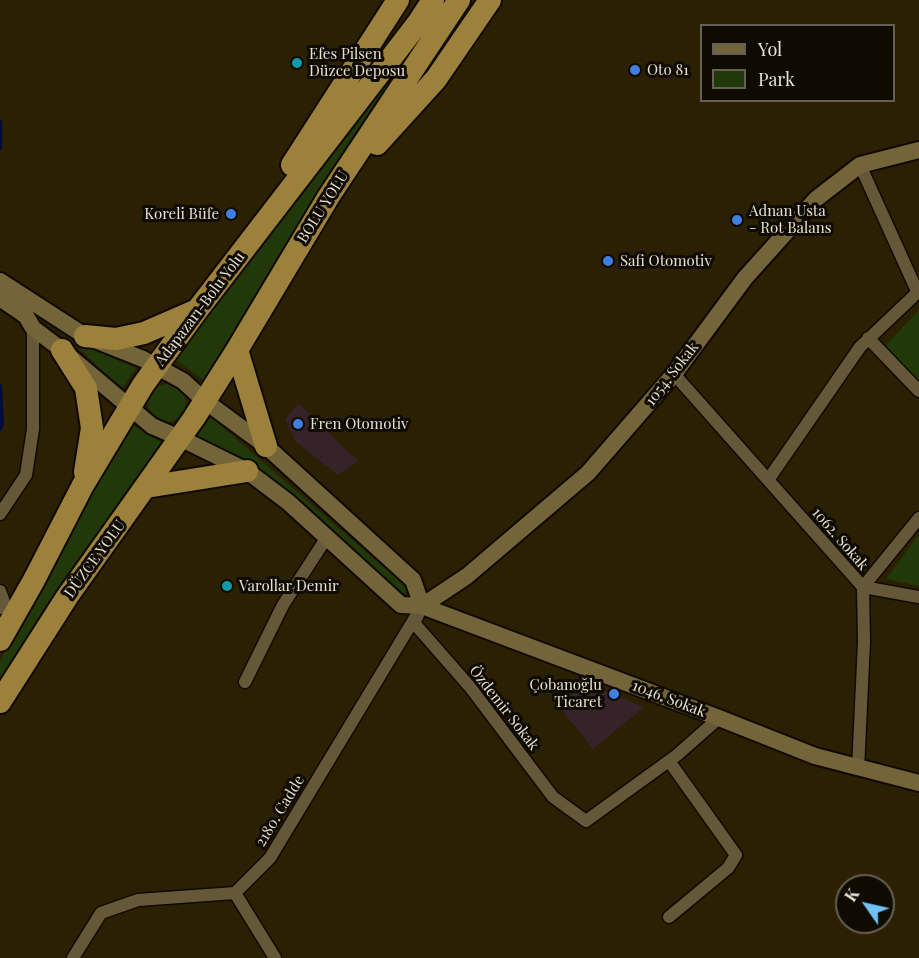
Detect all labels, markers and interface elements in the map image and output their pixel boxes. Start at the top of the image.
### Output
legend [700,24,895,102]
text: Yol [758,37,782,61]
place label: Efes Pilsen Düzce Deposu [309,45,405,80]
marker: Efes Pilsen Düzce Deposu [290,56,304,70]
place label: Oto 81 [647,61,689,79]
marker: Oto 81 [628,63,642,77]
text: Park [758,67,795,91]
street label: BOLU YOLU [294,168,352,246]
place label: Adnan Usta - Rot Balans [749,202,831,237]
place label: Koreli Büfe [144,205,219,223]
marker: Koreli Büfe [224,207,238,221]
marker: Adnan Usta - Rot Balans [730,213,744,227]
street label: Adapazarı-Bolu Yolu [151,249,249,369]
place label: Safi Otomotiv [620,252,712,270]
marker: Safi Otomotiv [601,254,615,268]
street label: 1054. Sokak [642,339,702,409]
place label: Fren Otomotiv [310,415,408,433]
marker: Fren Otomotiv [291,417,305,431]
street label: 1062. Sokak [808,504,872,574]
street label: DÜZCE YOLU [61,517,129,601]
place label: Varollar Demir [239,577,339,595]
marker: Varollar Demir [220,579,234,593]
street label: Özdemir Sokak [465,662,543,754]
place label: Çobanoğlu Ticaret [529,676,602,711]
street label: 1046. Sokak [630,677,708,721]
marker: Çobanoğlu Ticaret [607,687,621,701]
street label: 2180. Cadde [252,772,308,850]
north arrow [835,874,895,934]
text: K [839,884,863,905]

